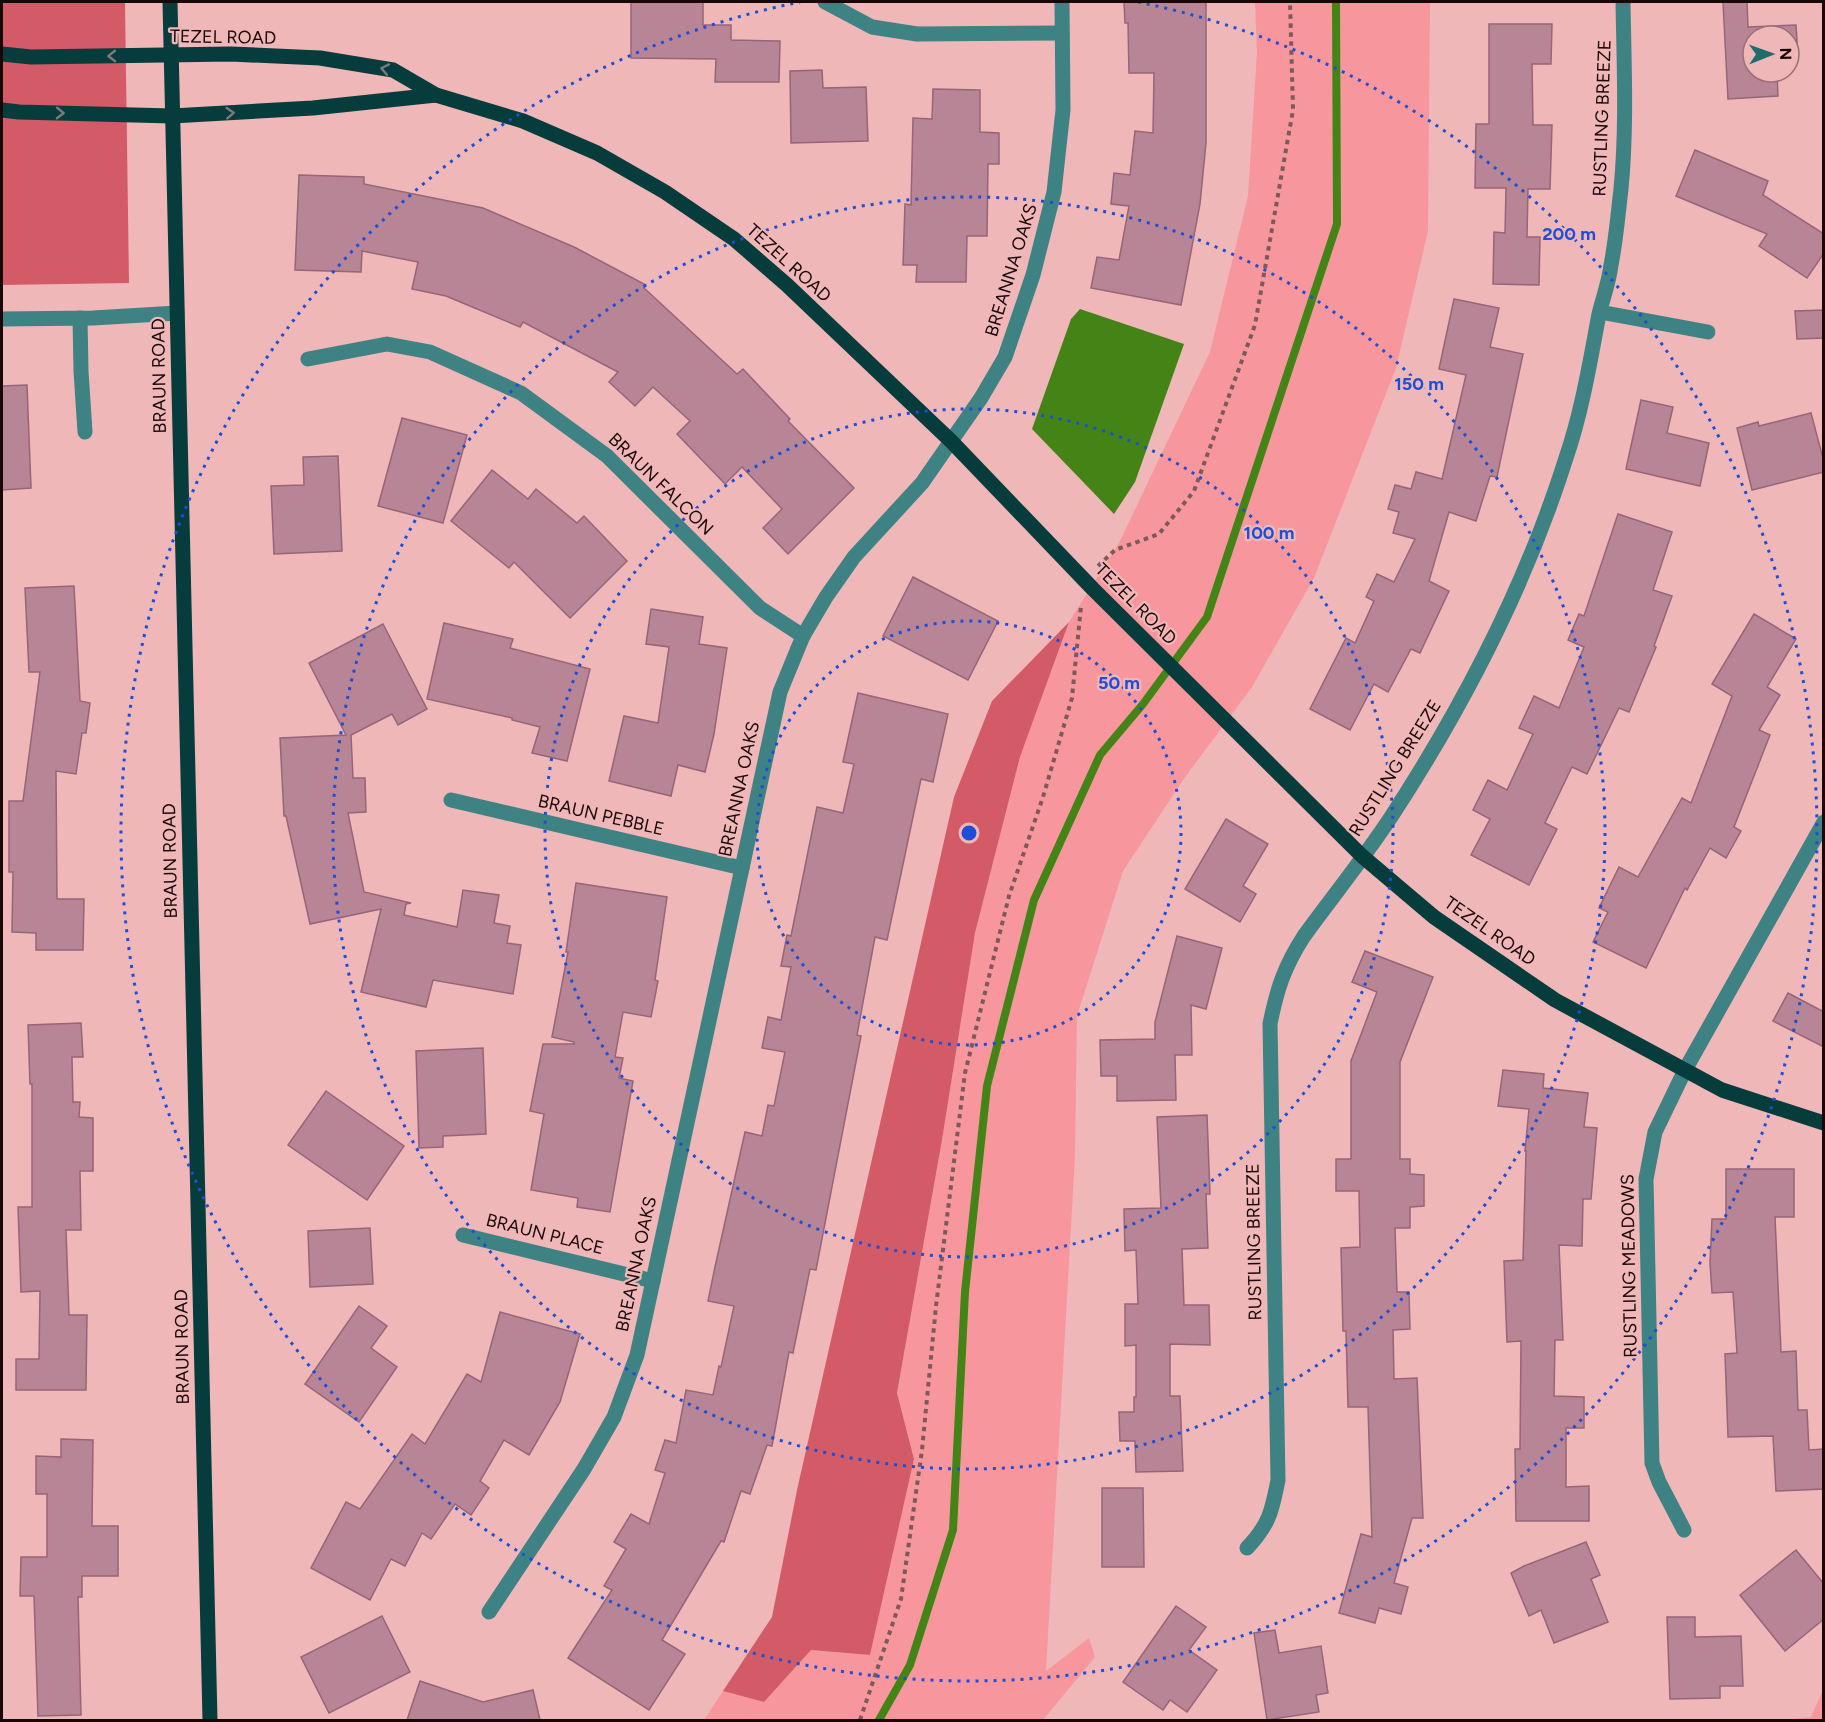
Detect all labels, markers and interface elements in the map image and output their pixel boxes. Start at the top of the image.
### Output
north arrow [1741,24,1801,84]
street label: TEZEL ROAD [170,25,276,49]
street label: RUSTLING BREEZE [1588,39,1616,197]
text: N [1776,47,1795,60]
one-way arrow [108,50,117,62]
one-way arrow [380,63,390,76]
one-way arrow [55,107,64,120]
one-way arrow [226,107,235,120]
street label: BREANNA OAKS [980,201,1042,339]
street label: TEZEL ROAD [742,219,836,307]
text: 200 m [1542,223,1596,245]
street label: BRAUN ROAD [147,318,171,434]
text: 150 m [1394,373,1444,395]
street label: BRAUN FALCON [604,428,718,540]
text: 100 m [1244,522,1294,544]
street label: TEZEL ROAD [1091,559,1181,649]
text: 50 m [1098,672,1140,694]
street label: RUSTLING BREEZE [1344,696,1446,840]
street label: BREANNA OAKS [714,719,764,859]
street label: BRAUN PEBBLE [536,790,666,840]
street label: BRAUN ROAD [158,803,182,919]
centre of rings [959,823,979,843]
street label: TEZEL ROAD [1440,891,1540,971]
street label: RUSTLING BREEZE [1242,1163,1266,1321]
street label: RUSTLING MEADOWS [1616,1174,1642,1358]
street label: BREANNA OAKS [611,1194,661,1334]
street label: BRAUN PLACE [484,1209,606,1259]
street label: BRAUN ROAD [170,1289,194,1405]

